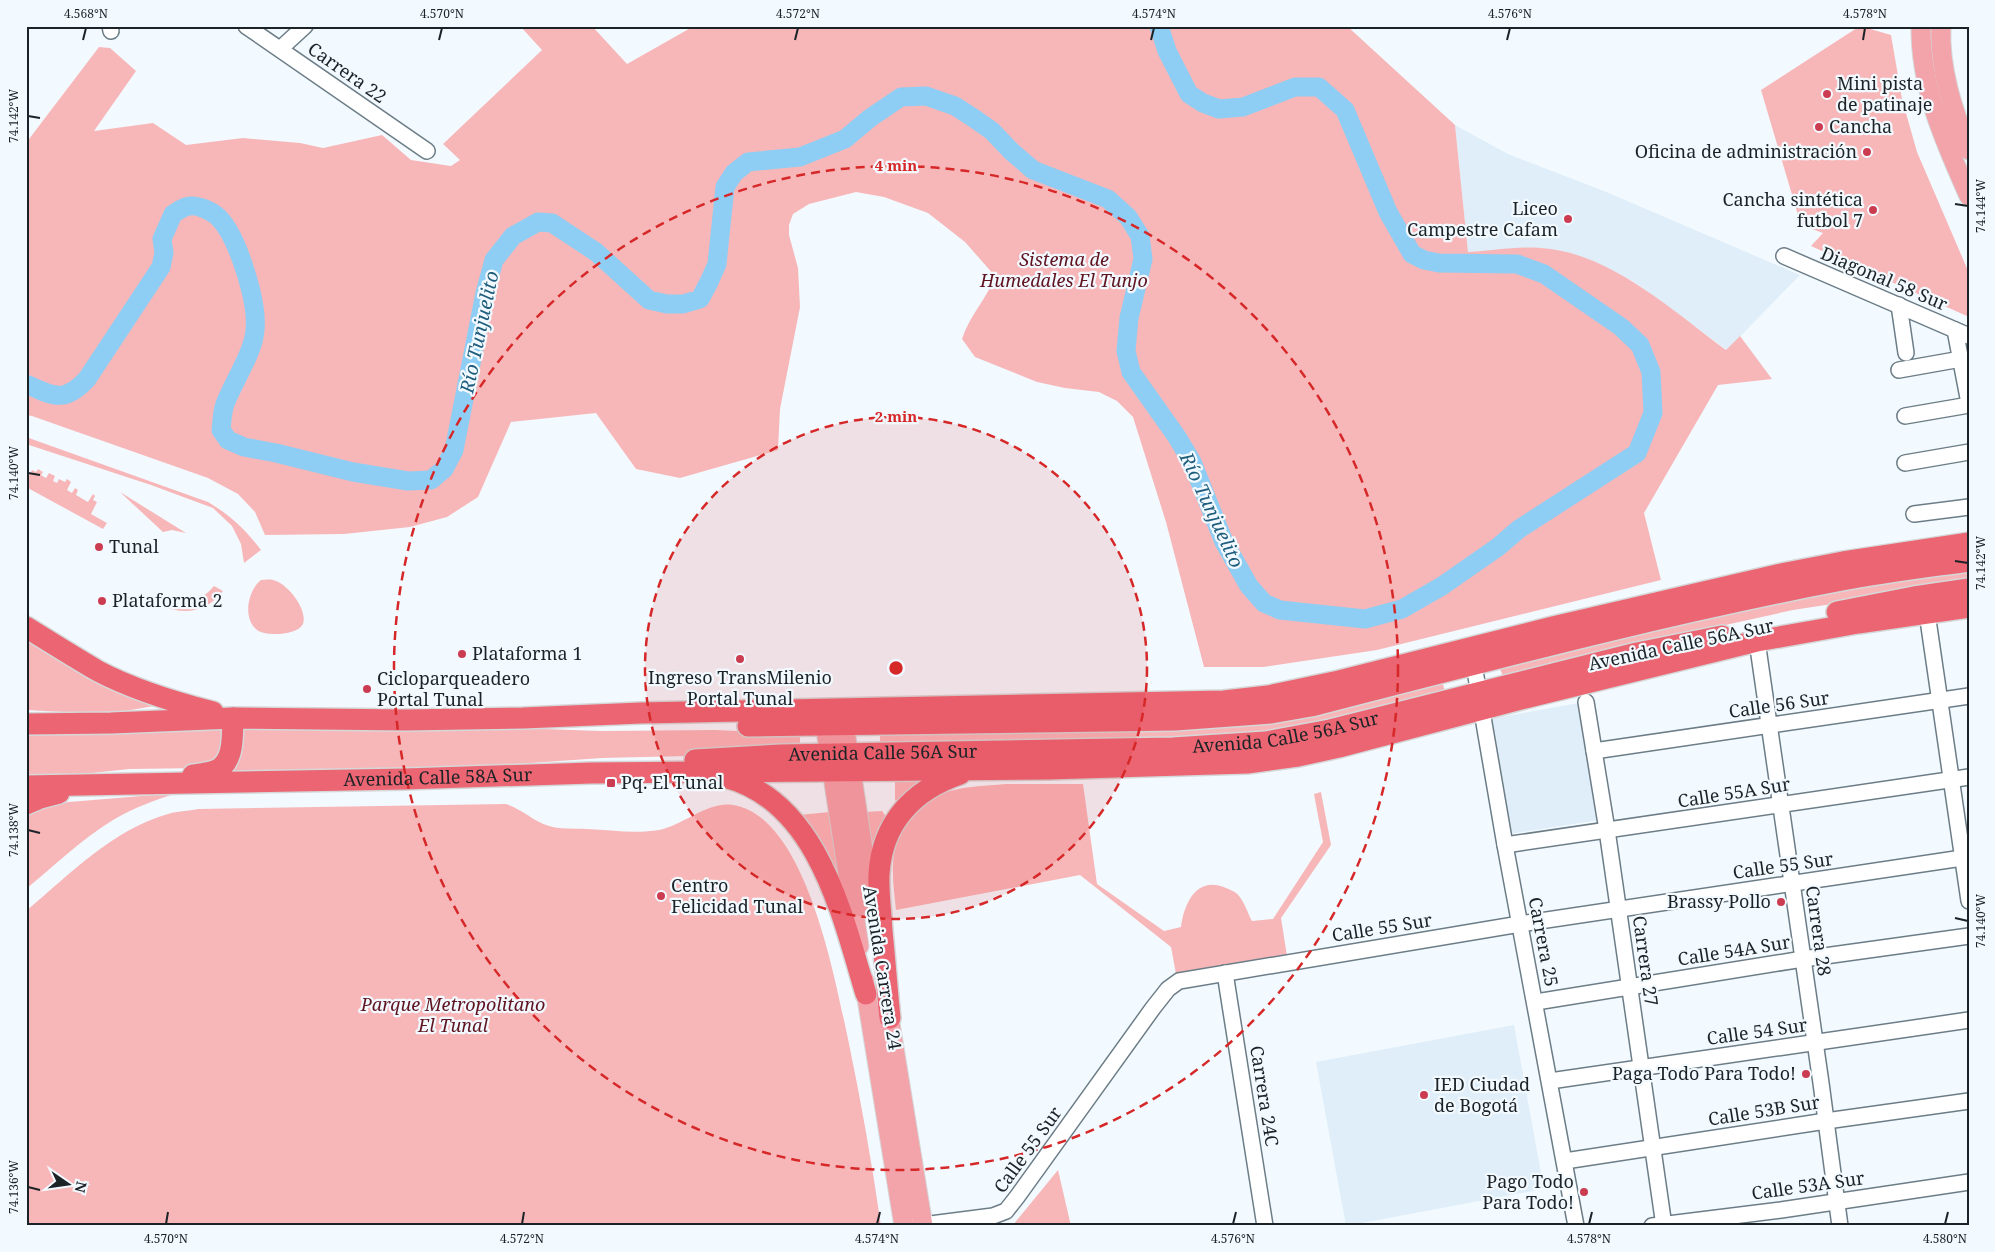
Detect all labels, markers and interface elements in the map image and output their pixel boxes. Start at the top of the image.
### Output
text: 4.568°N [64,5,108,22]
text: 4.570°N [420,5,464,22]
text: 4.572°N [776,5,820,22]
text: 4.574°N [1132,5,1176,22]
text: 4.576°N [1488,5,1532,22]
text: 4.578°N [1843,5,1887,22]
street label: Carrera 22 [303,36,392,108]
place label: Mini pista de patinaje [1837,71,1932,116]
marker: Mini pista de patinaje [1821,88,1833,100]
text: 74.142°W [5,89,22,143]
place label: Cancha [1829,114,1892,138]
marker: Cancha [1813,121,1825,133]
place label: Oficina de administración [1635,139,1857,163]
marker: Oficina de administración [1861,146,1873,158]
text: 4 min [875,155,917,175]
text: 74.144°W [1972,179,1989,233]
place label: Cancha sintética futbol 7 [1723,187,1863,232]
place label: Liceo Campestre Cafam [1407,196,1558,241]
marker: Cancha sintética futbol 7 [1867,204,1879,216]
marker: Liceo Campestre Cafam [1562,213,1574,225]
street label: Diagonal 58 Sur [1817,241,1952,316]
park label: Sistema de Humedales El Tunjo [979,247,1148,292]
water label: Río Tunjuelito [453,268,505,397]
text: 2 min [875,406,917,426]
text: 74.140°W [5,446,22,500]
water label: Río Tunjuelito [1174,447,1250,572]
place label: Tunal [109,534,159,558]
text: 74.142°W [1972,536,1989,590]
marker: Tunal [93,541,105,553]
place label: Plataforma 2 [112,588,222,612]
marker: Plataforma 2 [96,595,108,607]
street label: Avenida Calle 56A Sur [1586,613,1776,675]
place label: Plataforma 1 [472,641,582,665]
marker: Plataforma 1 [456,648,468,660]
marker: Ingreso TransMilenio Portal Tunal [734,653,746,665]
centre of rings [887,659,905,677]
place label: Ingreso TransMilenio Portal Tunal [648,665,832,710]
place label: Cicloparqueadero Portal Tunal [377,666,530,711]
marker: Cicloparqueadero Portal Tunal [361,683,373,695]
street label: Calle 56 Sur [1727,685,1831,723]
street label: Avenida Calle 56A Sur [1191,705,1382,758]
street label: Avenida Calle 56A Sur [788,738,978,766]
street label: Avenida Calle 58A Sur [343,762,533,791]
place label: Pq. El Tunal [621,770,724,794]
street label: Calle 55A Sur [1676,771,1792,813]
marker: Pq. El Tunal [605,777,617,789]
text: 74.138°W [5,803,22,857]
street label: Calle 55 Sur [1731,846,1835,884]
place label: Centro Felicidad Tunal [671,873,804,918]
street label: Avenida Carrera 24 [858,884,908,1052]
street label: Carrera 28 [1801,884,1837,978]
place label: Brassy Pollo [1667,889,1771,913]
marker: Centro Felicidad Tunal [655,890,667,902]
text: 74.140°W [1972,894,1989,948]
street label: Carrera 25 [1524,895,1564,989]
marker: Brassy Pollo [1775,896,1787,908]
street label: Calle 55 Sur [1330,907,1434,947]
street label: Carrera 27 [1628,914,1664,1008]
street label: Calle 54A Sur [1676,929,1792,971]
park label: Parque Metropolitano El Tunal [360,992,545,1037]
street label: Calle 54 Sur [1705,1012,1809,1050]
street label: Carrera 24C [1245,1044,1285,1148]
place label: Paga Todo Para Todo! [1612,1061,1796,1085]
marker: Paga Todo Para Todo! [1800,1068,1812,1080]
place label: IED Ciudad de Bogotá [1434,1072,1530,1117]
marker: IED Ciudad de Bogotá [1418,1089,1430,1101]
street label: Calle 53B Sur [1706,1089,1822,1131]
street label: Calle 55 Sur [988,1101,1067,1197]
text: 74.136°W [5,1160,22,1214]
north arrow [42,1160,92,1210]
street label: Calle 53A Sur [1750,1165,1866,1205]
place label: Pago Todo Para Todo! [1482,1169,1574,1214]
text: N [71,1180,92,1195]
marker: Pago Todo Para Todo! [1578,1186,1590,1198]
text: 4.570°N [144,1230,188,1247]
text: 4.572°N [500,1230,544,1247]
text: 4.574°N [855,1230,899,1247]
text: 4.576°N [1211,1230,1255,1247]
text: 4.578°N [1567,1230,1611,1247]
text: 4.580°N [1923,1230,1967,1247]

